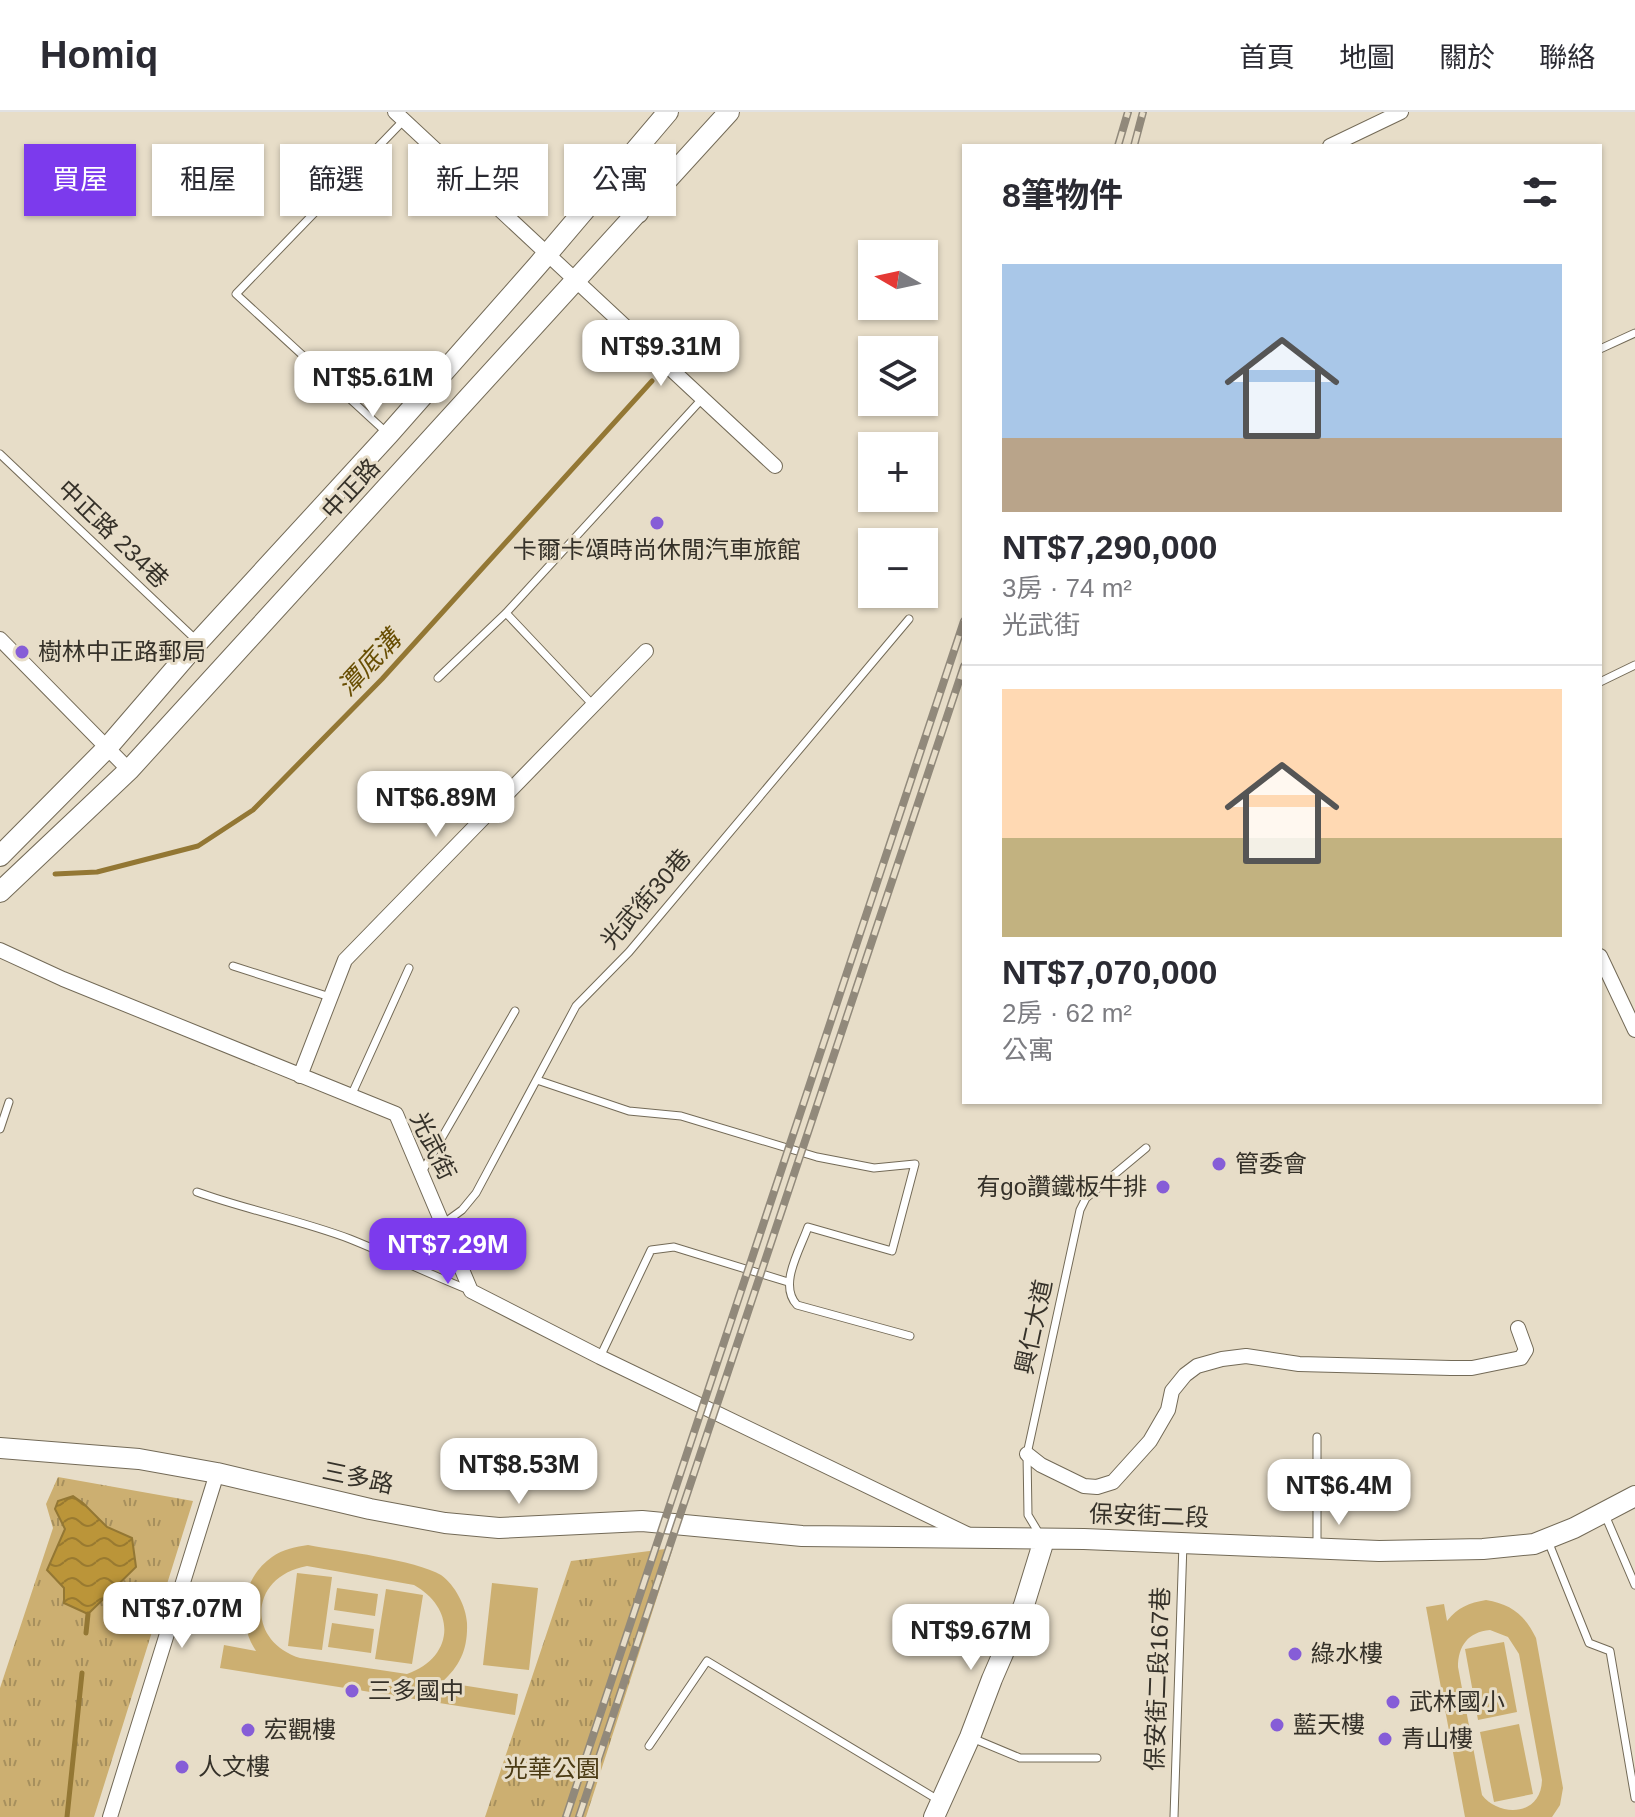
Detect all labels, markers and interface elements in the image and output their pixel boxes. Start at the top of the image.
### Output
text: Homiq [40,34,158,76]
text: 首頁 [1239,42,1295,73]
text: 地圖 [1339,42,1395,73]
text: 關於 [1439,42,1495,73]
text: 聯絡 [1539,42,1595,73]
chip: 買屋 [24,144,136,216]
chip: 租屋 [152,144,264,216]
chip: 篩選 [280,144,392,216]
chip: 新上架 [408,144,548,216]
chip: 公寓 [564,144,676,216]
icon: filters [1518,170,1562,214]
text: 8筆物件 [1002,176,1123,214]
north arrow [858,240,938,320]
map controls [858,240,938,608]
icon: home [1210,316,1354,460]
pin: NT$9.31M [578,320,744,388]
text: NT$9.31M [600,331,722,361]
button: layers [858,336,938,416]
pin: NT$5.61M [290,351,456,419]
text: NT$5.61M [312,362,434,392]
button: + [858,432,938,512]
street label: 中正路 [316,453,385,524]
street label: 中正路 234巷 [53,474,174,593]
marker: 卡爾卡頌時尚休閒汽車旅館 [648,514,666,532]
button: − [858,528,938,608]
text: NT$7,290,000 [1002,528,1218,566]
place label: 卡爾卡頌時尚休閒汽車旅館 [513,536,801,563]
text: 3房 · 74 m² [1002,573,1132,603]
text: 光武街 [1002,610,1080,640]
water label: 潭底溝 [331,621,409,702]
place label: 樹林中正路郵局 [38,638,206,665]
marker: 樹林中正路郵局 [13,643,31,661]
icon: home [1210,741,1354,885]
pin: NT$6.89M [353,771,519,839]
text: NT$6.89M [375,782,497,812]
street label: 光武街30巷 [595,844,696,954]
text: NT$7,070,000 [1002,953,1218,991]
text: 2房 · 62 m² [1002,998,1132,1028]
text: 公寓 [1002,1035,1054,1065]
street label: 光武街 [406,1108,461,1184]
place label: 管委會 [1235,1150,1307,1177]
marker: 管委會 [1210,1155,1228,1173]
place label: 有go讚鐵板牛排 [976,1173,1147,1200]
marker: 有go讚鐵板牛排 [1154,1178,1172,1196]
pin: NT$7.29M [365,1218,531,1286]
text: NT$7.29M [387,1229,509,1259]
street label: 興仁大道 [1010,1277,1057,1377]
pin: NT$8.53M [436,1438,602,1506]
text: NT$8.53M [458,1449,580,1479]
street label: 三多路 [320,1457,396,1498]
pin: NT$6.4M [1265,1459,1413,1527]
text: NT$6.4M [1286,1470,1392,1500]
street label: 保安街二段 [1089,1500,1209,1531]
pin: NT$7.07M [99,1582,265,1650]
street label: 保安街二段167巷 [1141,1587,1174,1771]
text: NT$7.07M [121,1593,243,1623]
pin: NT$9.67M [888,1604,1054,1672]
text: NT$9.67M [910,1615,1032,1645]
place label: 綠水樓 [1311,1640,1383,1667]
marker: 綠水樓 [1286,1645,1304,1663]
place label: 三多國中 [368,1677,464,1704]
marker: 三多國中 [343,1682,361,1700]
place label: 武林國小 [1409,1688,1505,1715]
marker: 武林國小 [1384,1693,1402,1711]
place label: 藍天樓 [1293,1711,1365,1738]
place label: 宏觀樓 [264,1716,336,1743]
marker: 藍天樓 [1268,1716,1286,1734]
marker: 宏觀樓 [239,1721,257,1739]
place label: 青山樓 [1401,1725,1473,1752]
marker: 青山樓 [1376,1730,1394,1748]
place label: 人文樓 [198,1753,270,1780]
park label: 光華公園 [504,1755,600,1782]
marker: 人文樓 [173,1758,191,1776]

